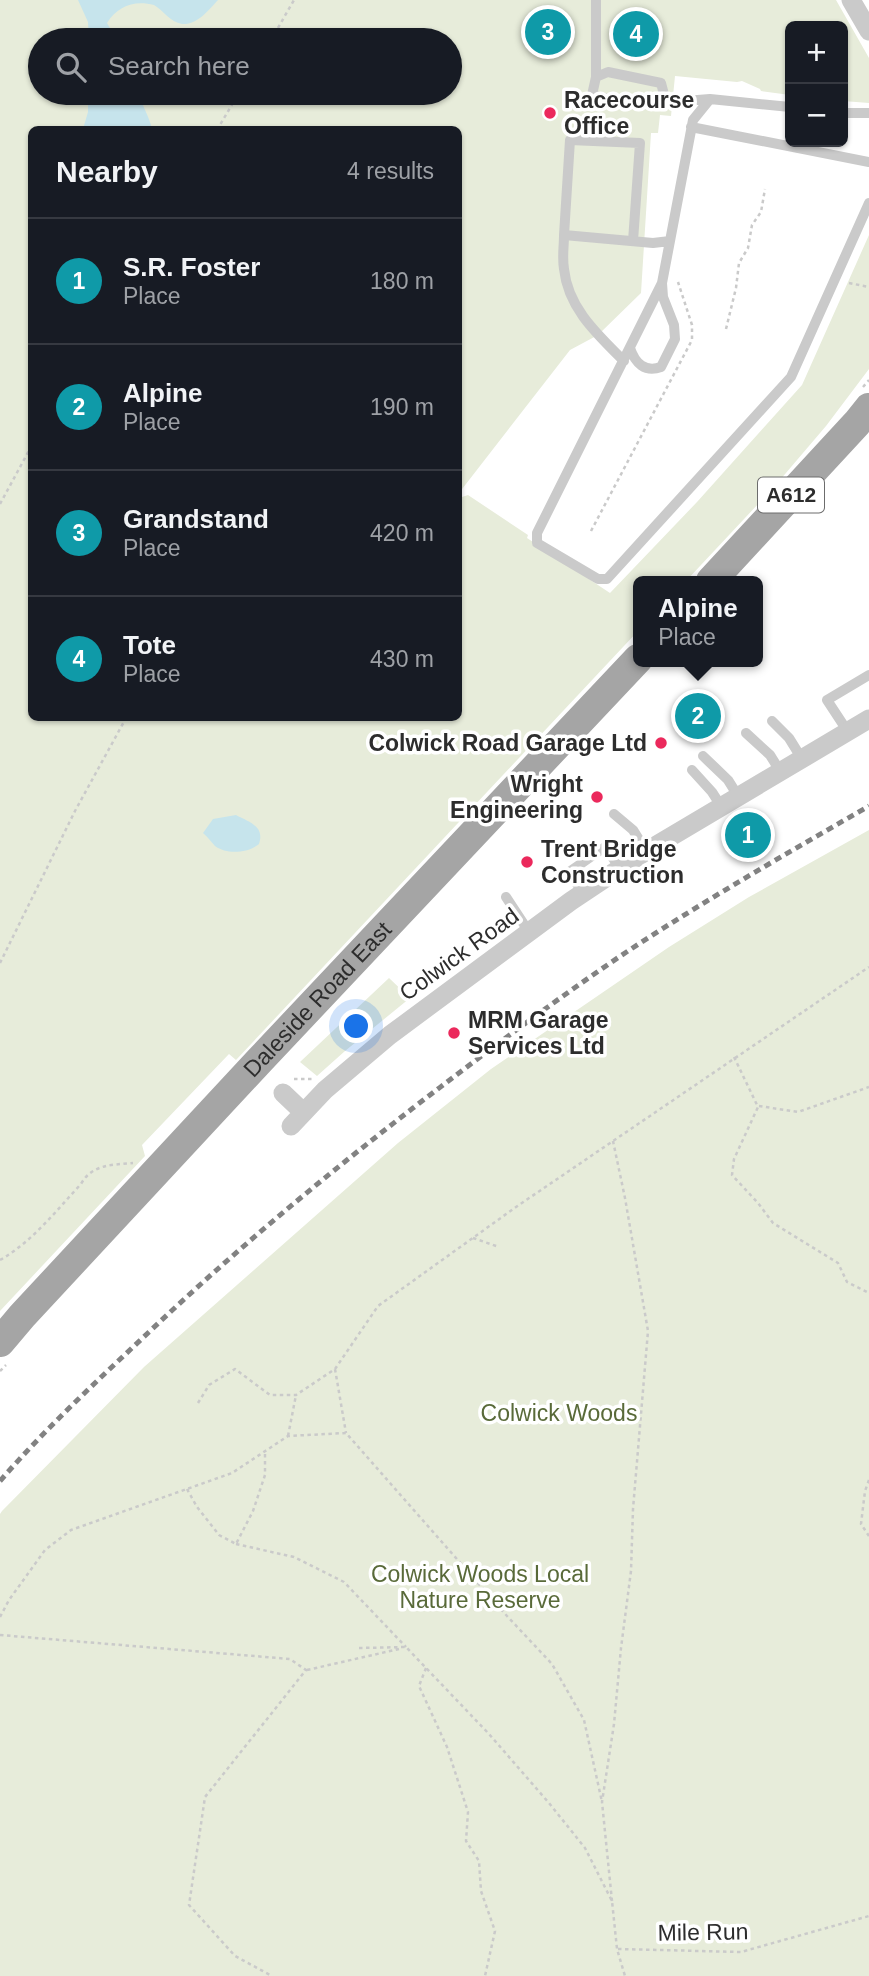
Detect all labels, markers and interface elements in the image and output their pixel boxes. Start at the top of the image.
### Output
pin: 3 [525,6,571,58]
pin: 4 [613,8,659,60]
map controls [785,21,848,147]
button: + [785,21,848,84]
search box [28,28,462,105]
icon: search [52,48,90,86]
text: Search here [108,51,250,81]
button: − [785,84,848,147]
place label: Racecourse Office [564,87,694,139]
marker: Racecourse Office [542,105,558,121]
text: Nearby [56,155,158,188]
text: 4 results [347,158,434,184]
text: S.R. Foster [123,252,260,282]
text: 1 [73,268,85,294]
text: 180 m [370,268,434,294]
text: Place [123,283,181,309]
text: Alpine [123,378,202,408]
text: 2 [73,394,85,420]
text: 190 m [370,394,434,420]
text: Place [123,409,181,435]
road number: A612 [758,477,824,512]
text: Grandstand [123,504,269,534]
text: 3 [73,520,85,546]
text: 420 m [370,520,434,546]
text: Place [123,535,181,561]
popup [633,576,763,667]
text: Alpine [658,593,738,623]
text: Place [658,624,716,650]
text: Tote [123,630,176,660]
text: 4 [73,646,85,672]
text: 430 m [370,646,434,672]
text: Place [123,661,181,687]
pin: 2 [675,690,721,742]
place label: Colwick Road Garage Ltd [368,730,647,756]
marker: Colwick Road Garage Ltd [653,735,669,751]
place label: Wright Engineering [450,771,583,823]
marker: Wright Engineering [589,789,605,805]
pin: 1 [725,809,771,861]
place label: Trent Bridge Construction [541,836,684,888]
marker: Trent Bridge Construction [519,854,535,870]
street label: Colwick Road [394,902,524,1006]
street label: Daleside Road East [238,916,397,1082]
place label: MRM Garage Services Ltd [468,1007,609,1059]
your location [339,1009,373,1043]
marker: MRM Garage Services Ltd [446,1025,462,1041]
park label: Colwick Woods [481,1400,637,1426]
park label: Colwick Woods Local Nature Reserve [371,1561,589,1613]
street label: Mile Run [657,1918,749,1946]

